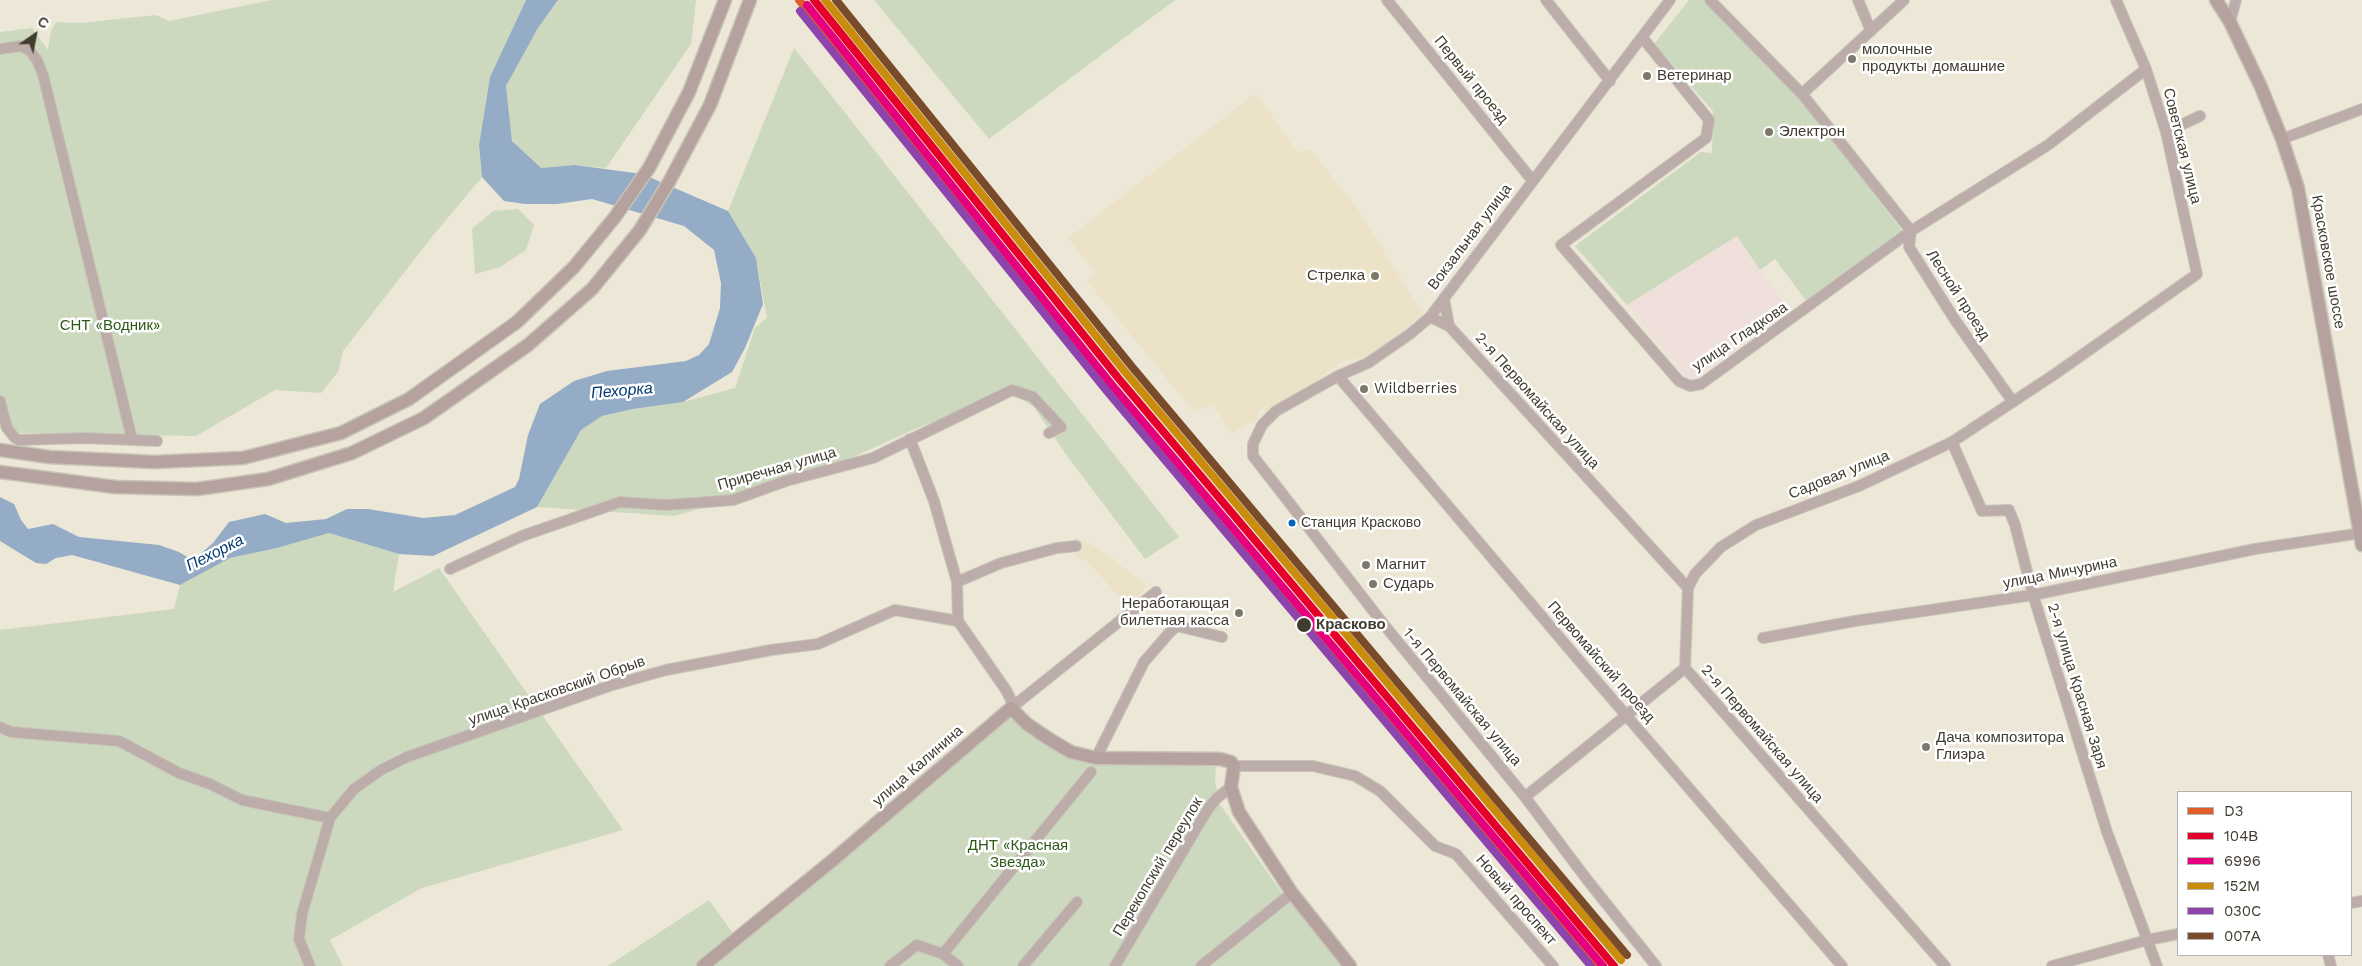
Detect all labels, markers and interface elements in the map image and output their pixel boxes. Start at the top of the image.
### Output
north arrow [10,10,60,60]
text: С [35,13,52,32]
street label: Первый проезд [1430,32,1512,128]
place label: молочные продукты домашние [1862,41,2005,76]
marker: молочные продукты домашние [1846,53,1858,65]
place label: Ветеринар [1657,67,1732,85]
marker: Ветеринар [1641,70,1653,82]
street label: Советская улица [2159,86,2205,206]
place label: Электрон [1779,123,1845,141]
marker: Электрон [1763,126,1775,138]
street label: Вокзальная улица [1424,180,1516,294]
street label: Красковское шоссе [2307,194,2349,330]
street label: Лесной проезд [1922,247,1994,343]
place label: Стрелка [1307,267,1365,285]
marker: Стрелка [1369,270,1381,282]
street label: улица Гладкова [1689,299,1791,375]
park label: СНТ «Водник» [60,317,160,335]
street label: 2-я Первомайская улица [1471,329,1603,473]
water label: Пехорка [590,379,654,403]
place label: Wildberries [1374,380,1457,398]
marker: Wildberries [1358,383,1370,395]
street label: Приречная улица [716,443,838,495]
street label: Садовая улица [1786,447,1892,503]
place label: Станция Красково [1301,515,1421,531]
marker: Станция Красково [1287,518,1297,528]
water label: Пехорка [183,530,247,576]
street label: улица Мичурина [2001,553,2119,593]
place label: Магнит [1376,556,1426,574]
marker: Магнит [1360,559,1372,571]
place label: Сударь [1383,575,1434,593]
marker: Сударь [1367,578,1379,590]
place label: Неработающая билетная касса [1120,595,1229,630]
street label: Первомайский проезд [1543,598,1659,726]
street label: 2-я улица Красная Заря [2043,601,2111,771]
marker: Неработающая билетная касса [1233,607,1245,619]
marker: Красково [1295,616,1313,634]
place label: Красково [1316,616,1386,634]
street label: 1-я Первомайская улица [1399,624,1525,770]
street label: улица Красковский Обрыв [466,652,648,730]
street label: 2-я Первомайская улица [1697,661,1827,807]
street label: улица Калинина [869,722,967,810]
place label: Дача композитора Глиэра [1936,729,2064,764]
marker: Дача композитора Глиэра [1920,741,1932,753]
legend [2177,791,2352,956]
street label: Перекопский переулок [1109,794,1207,940]
text: D3 [2224,802,2244,820]
text: 104В [2224,827,2258,845]
park label: ДНТ «Красная Звезда» [968,837,1068,872]
street label: Новый проспект [1472,851,1560,949]
text: 6996 [2224,852,2261,870]
text: 152М [2224,877,2260,895]
text: 030C [2224,902,2261,920]
text: 007А [2224,927,2261,945]

